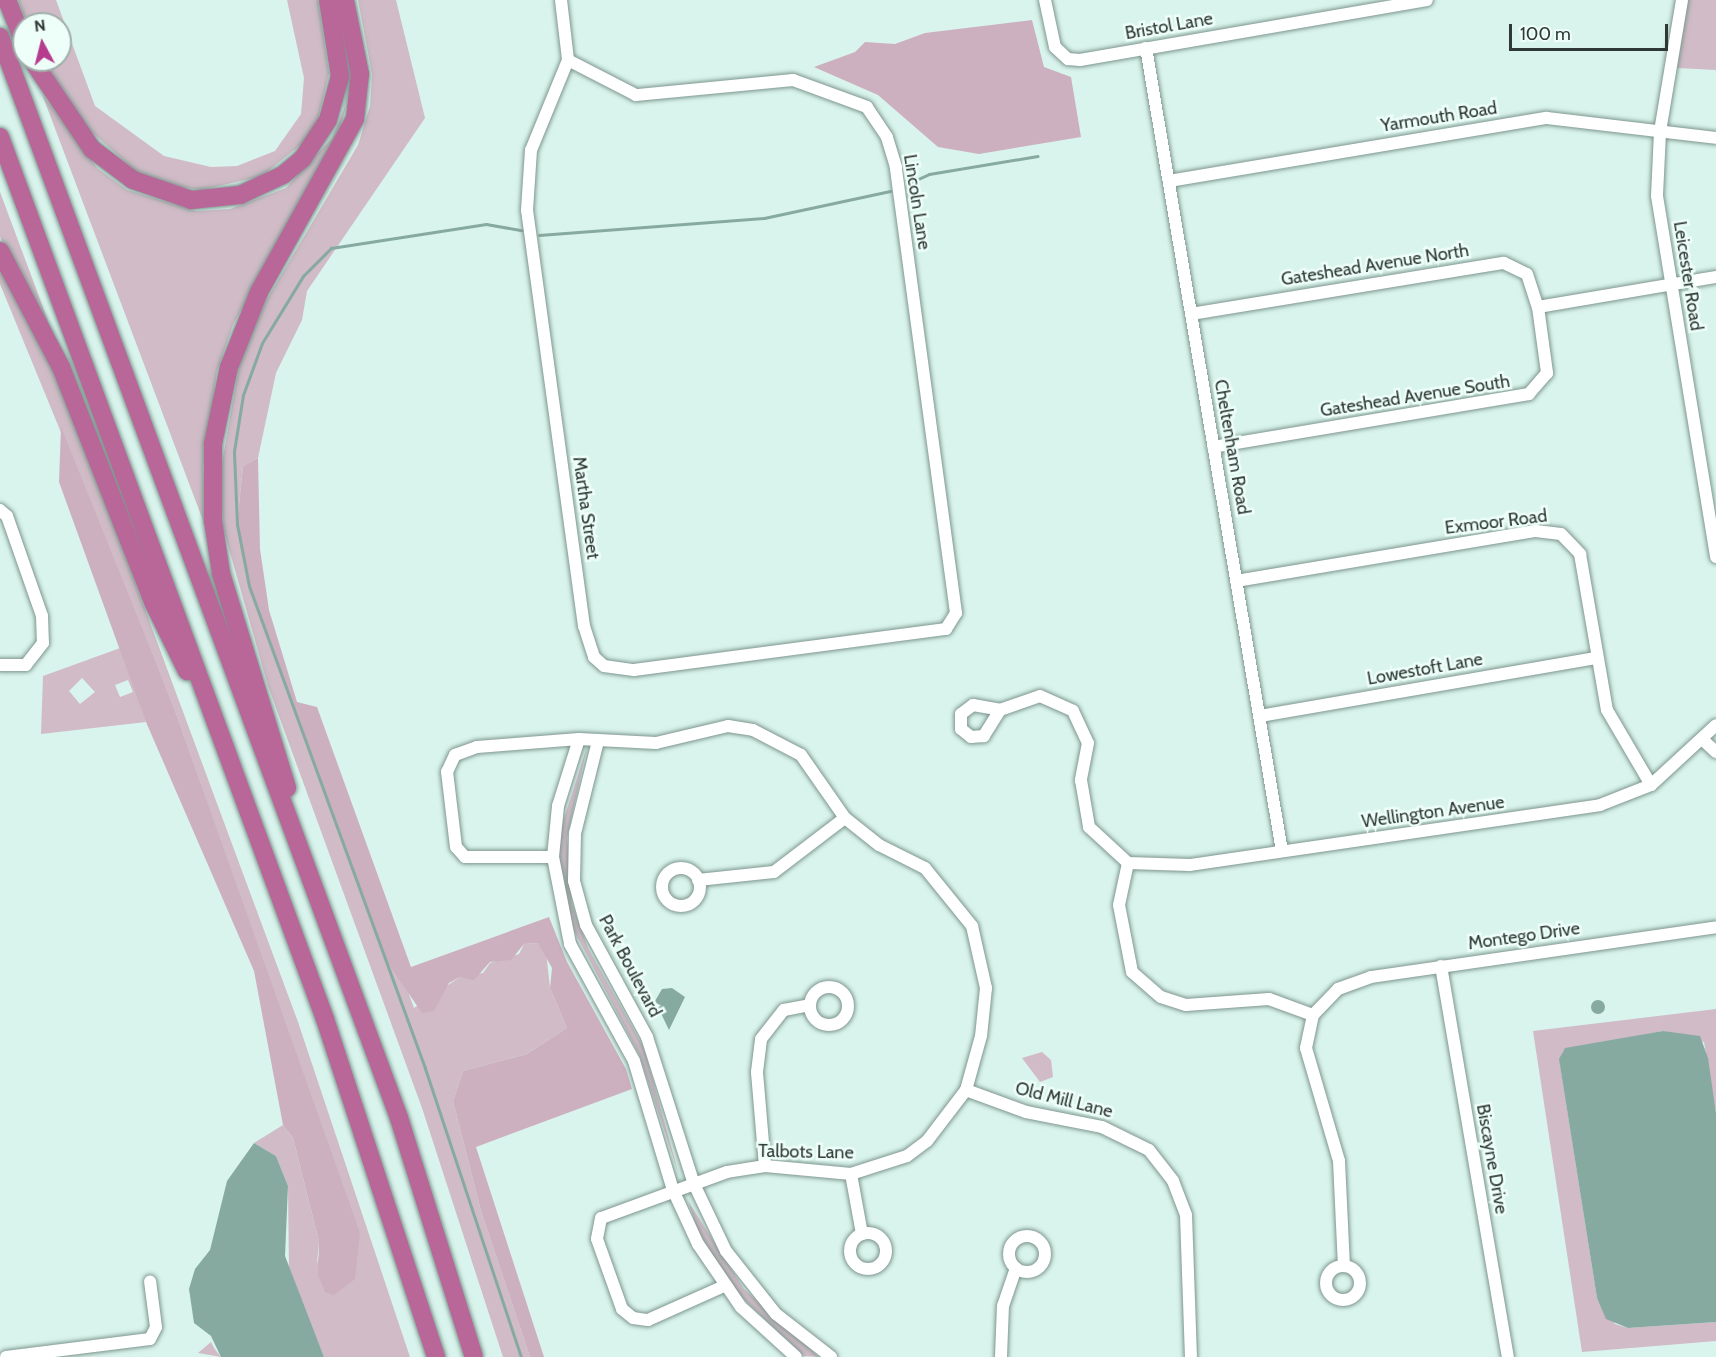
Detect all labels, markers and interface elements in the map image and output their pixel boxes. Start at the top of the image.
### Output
street label: Bristol Lane [1123,8,1215,44]
north arrow [12,12,72,72]
scale bar [1512,12,1671,50]
text: N [33,16,47,36]
text: 100 m [1520,23,1571,45]
street label: Yarmouth Road [1379,97,1499,137]
street label: Lincoln Lane [899,153,935,251]
street label: Leicester Road [1669,220,1707,332]
street label: Gateshead Avenue North [1280,239,1470,291]
street label: Gateshead Avenue South [1319,370,1511,422]
street label: Cheltenham Road [1209,378,1255,516]
street label: Martha Street [568,455,604,561]
street label: Exmoor Road [1444,505,1548,539]
street label: Lowestoft Lane [1365,648,1485,690]
street label: Wellington Avenue [1360,791,1506,833]
street label: Park Boulevard [594,911,666,1021]
street label: Montego Drive [1467,917,1581,955]
street label: Old Mill Lane [1013,1077,1115,1123]
street label: Biscayne Drive [1472,1102,1512,1216]
street label: Talbots Lane [758,1140,854,1164]

